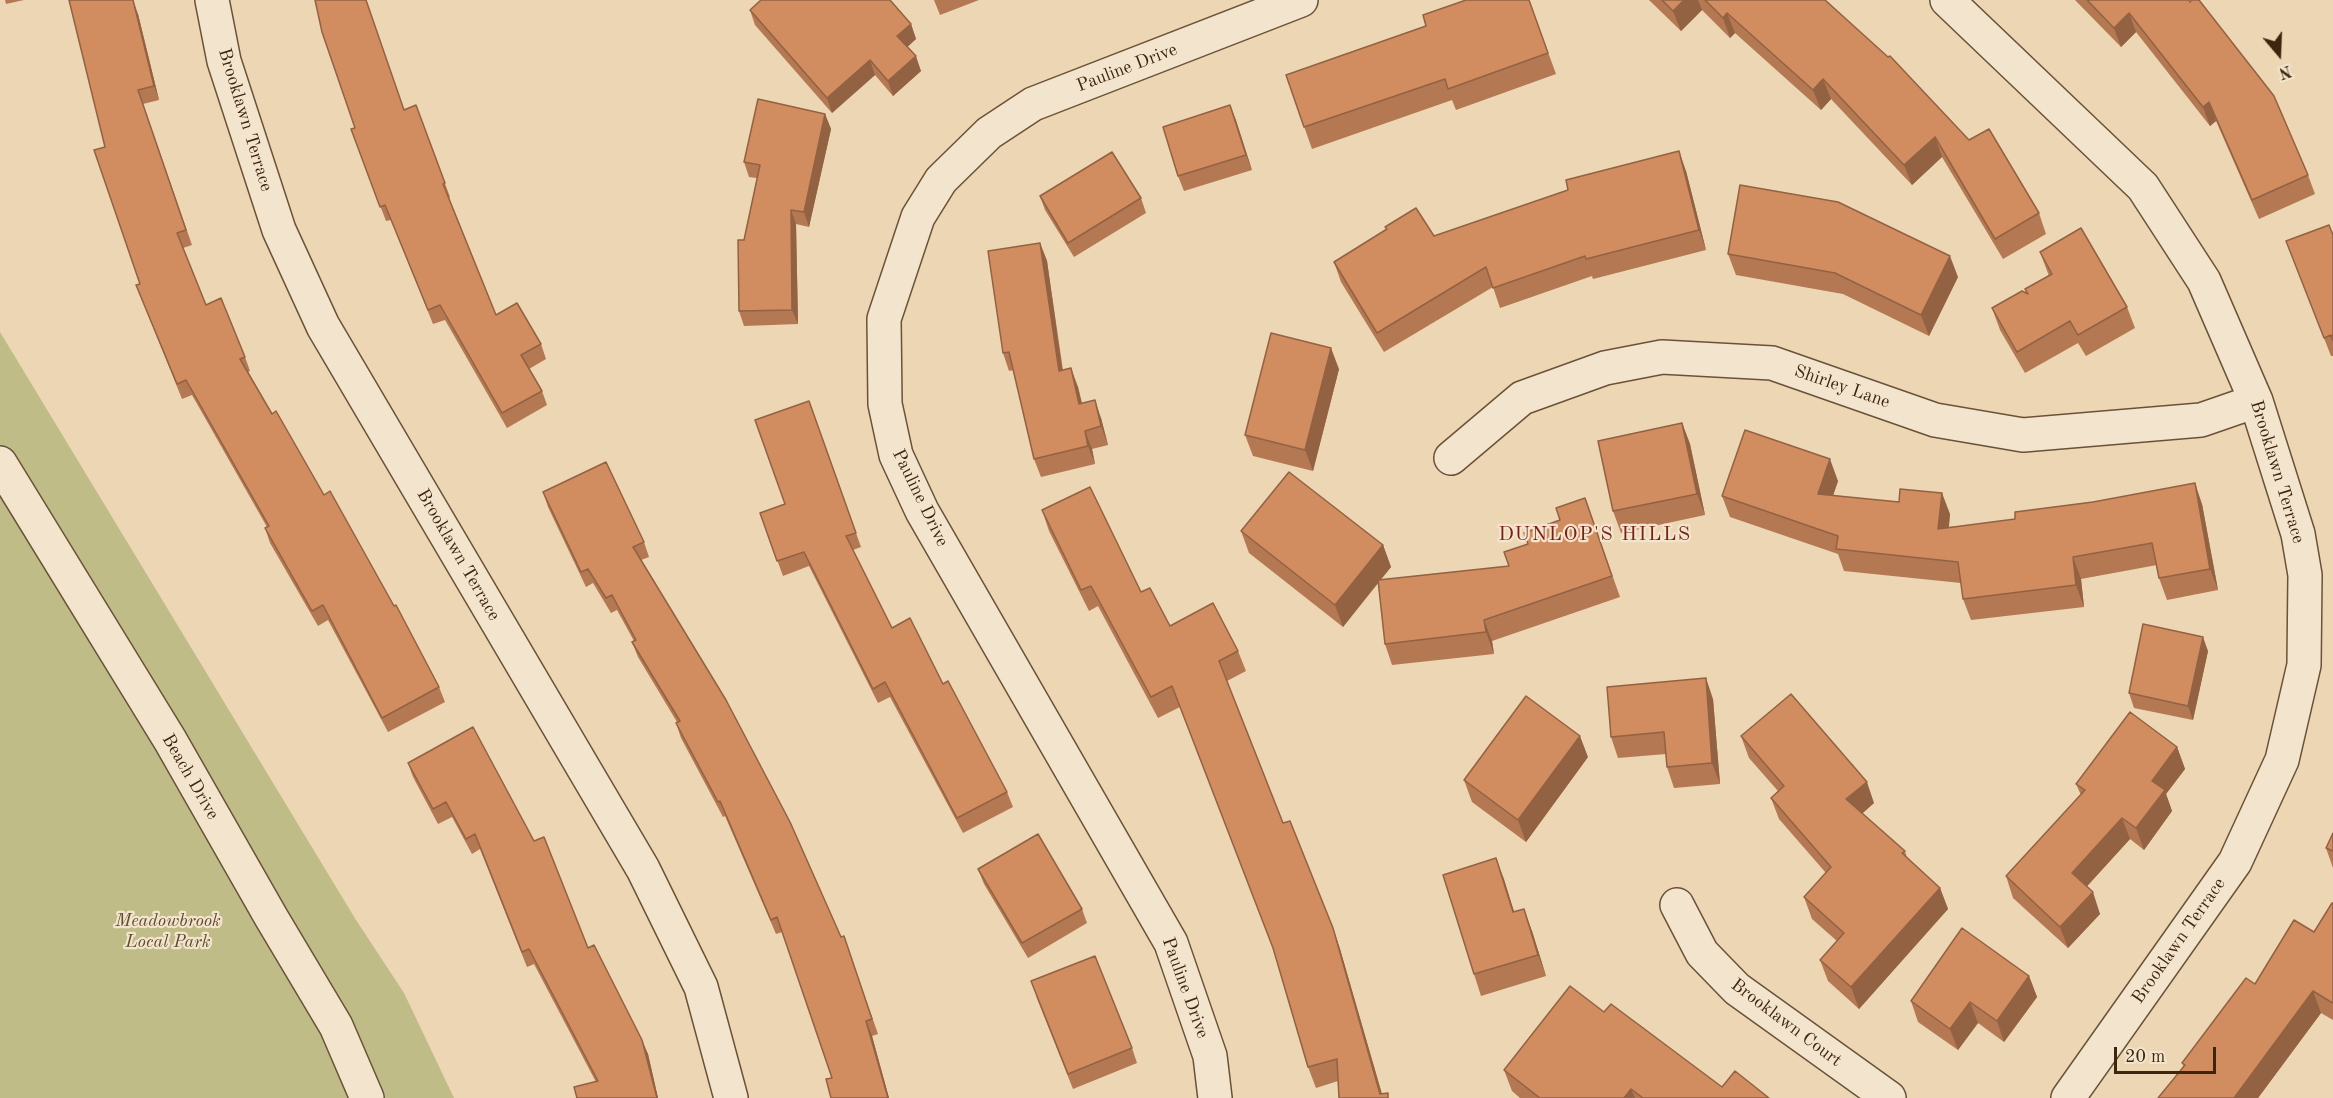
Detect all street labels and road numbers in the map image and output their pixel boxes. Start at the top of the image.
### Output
street label: Pauline Drive [1074,39,1180,97]
street label: Brooklawn Terrace [213,46,277,194]
street label: Shirley Lane [1791,361,1893,413]
street label: Brooklawn Terrace [2245,398,2309,546]
street label: Pauline Drive [887,446,953,550]
street label: Brooklawn Terrace [411,485,505,625]
street label: Beach Drive [157,730,223,824]
street label: Brooklawn Terrace [2127,874,2231,1008]
street label: Pauline Drive [1157,935,1213,1041]
street label: Brooklawn Court [1726,974,1846,1072]

